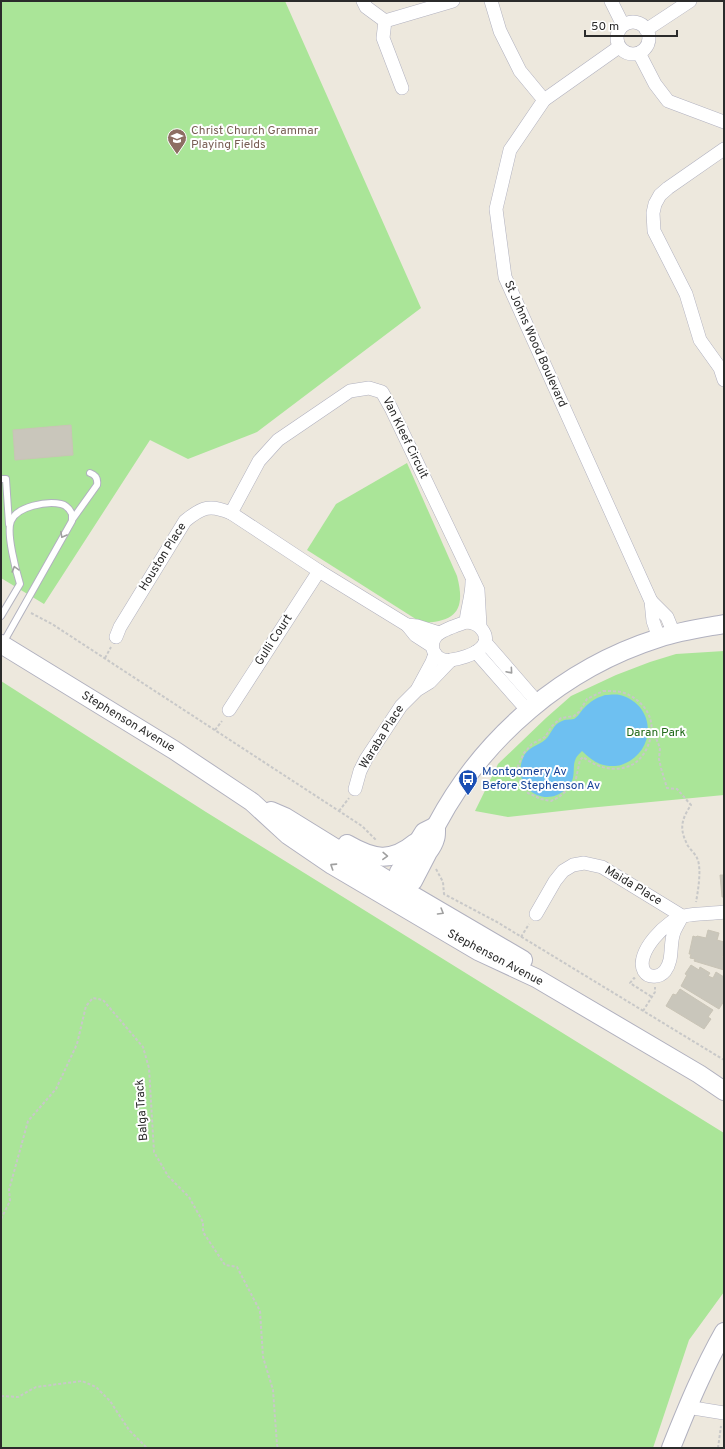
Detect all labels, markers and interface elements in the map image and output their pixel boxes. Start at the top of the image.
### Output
scale bar [585,12,677,38]
text: 50 m [591,19,619,35]
place label: Christ Church Grammar Playing Fields [191,123,319,153]
school or university icon: Christ Church Grammar Playing Fields [166,127,188,155]
street label: St Johns Wood Boulevard [500,278,570,410]
street label: Van Kleef Circuit [378,394,432,482]
street label: Houston Place [136,520,190,594]
one-way arrow [61,531,68,539]
one-way arrow [11,566,20,573]
street label: Gulli Court [252,611,296,669]
one-way arrow [506,667,513,674]
street label: Stephenson Avenue [78,688,178,756]
street label: Waraba Place [356,702,408,772]
park label: Daran Park [626,725,686,741]
place label: Montgomery Av Before Stephenson Av [482,764,600,794]
bus stop icon: Montgomery Av Before Stephenson Av [457,768,479,796]
one-way arrow [382,852,388,860]
one-way arrow [330,863,337,871]
street label: Maida Place [601,863,665,909]
one-way arrow [437,908,444,915]
street label: Stephenson Avenue [444,926,546,990]
street label: Balga Track [132,1078,152,1142]

